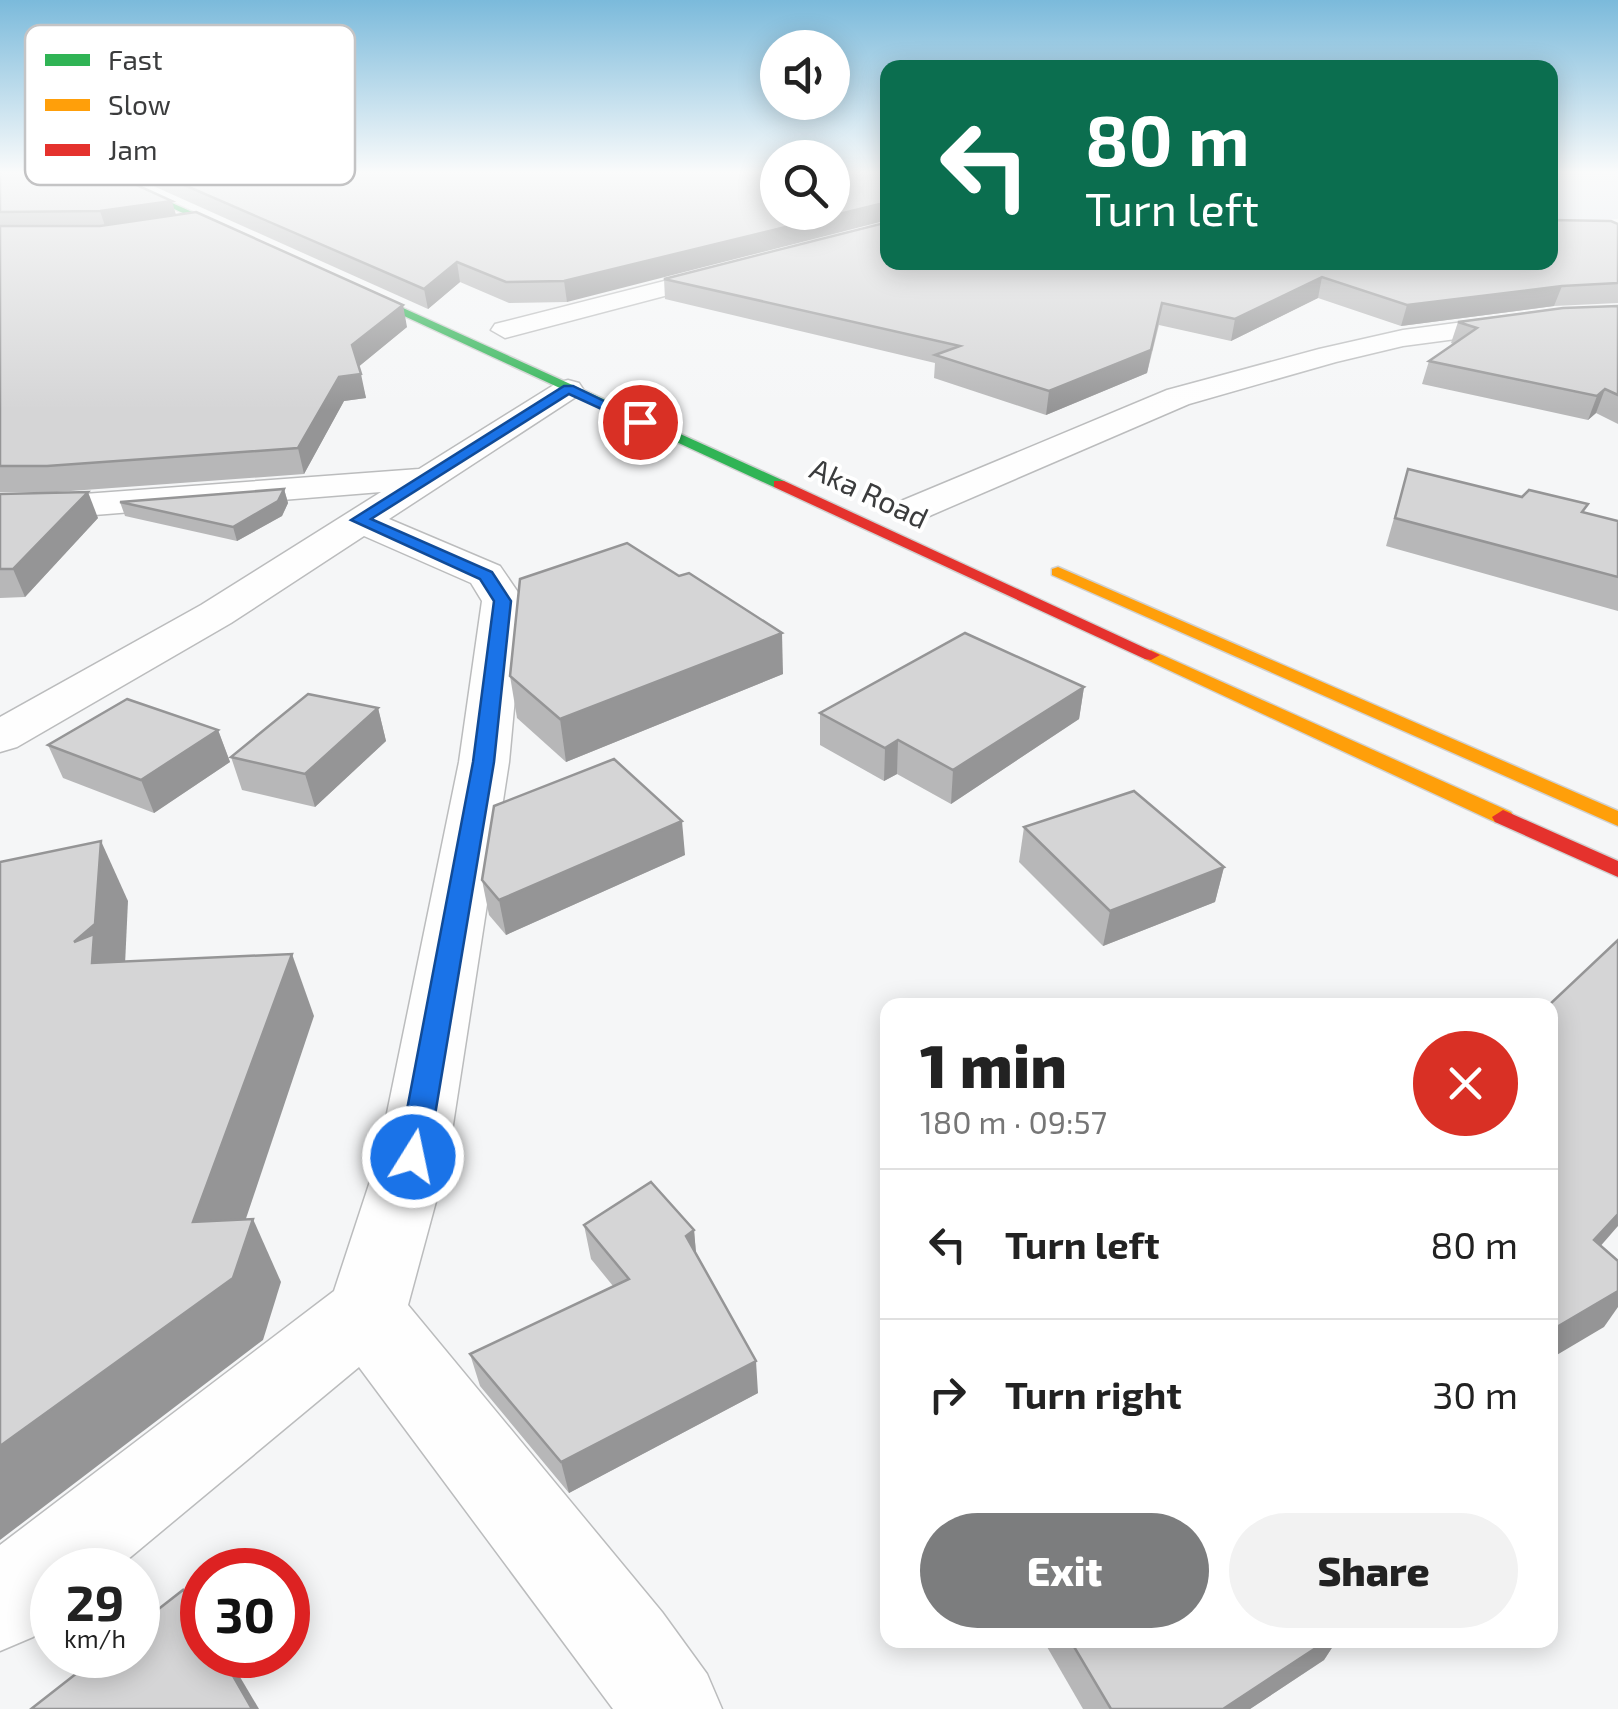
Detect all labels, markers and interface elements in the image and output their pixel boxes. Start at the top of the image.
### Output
legend [25,25,355,185]
map controls [760,30,850,230]
button: sound [760,30,850,120]
text: Fast [108,42,163,76]
text: Slow [108,87,171,121]
text: 80 m [1085,96,1250,180]
icon: left [920,100,1050,230]
text: Jam [108,132,157,166]
button: search [760,140,850,230]
text: Turn left [1085,181,1259,235]
pin [598,380,683,465]
icon: arrive [613,395,668,450]
street label: Aka Road [805,449,935,535]
text: 1 min [920,1028,1067,1100]
button: close [1413,1031,1518,1136]
text: 180 m · 09:57 [920,1102,1107,1140]
position arrow [361,1105,465,1209]
icon: left [920,1217,975,1272]
text: Turn left [1005,1221,1160,1267]
text: 80 m [1430,1221,1518,1267]
icon: right [920,1367,975,1422]
text: Turn right [1005,1371,1182,1417]
text: 30 m [1432,1371,1518,1417]
button: Exit [920,1513,1209,1628]
button: Share [1229,1513,1518,1628]
speed limit sign: 30 [180,1548,310,1678]
text: 29 [66,1571,124,1631]
text: km/h [64,1623,126,1653]

